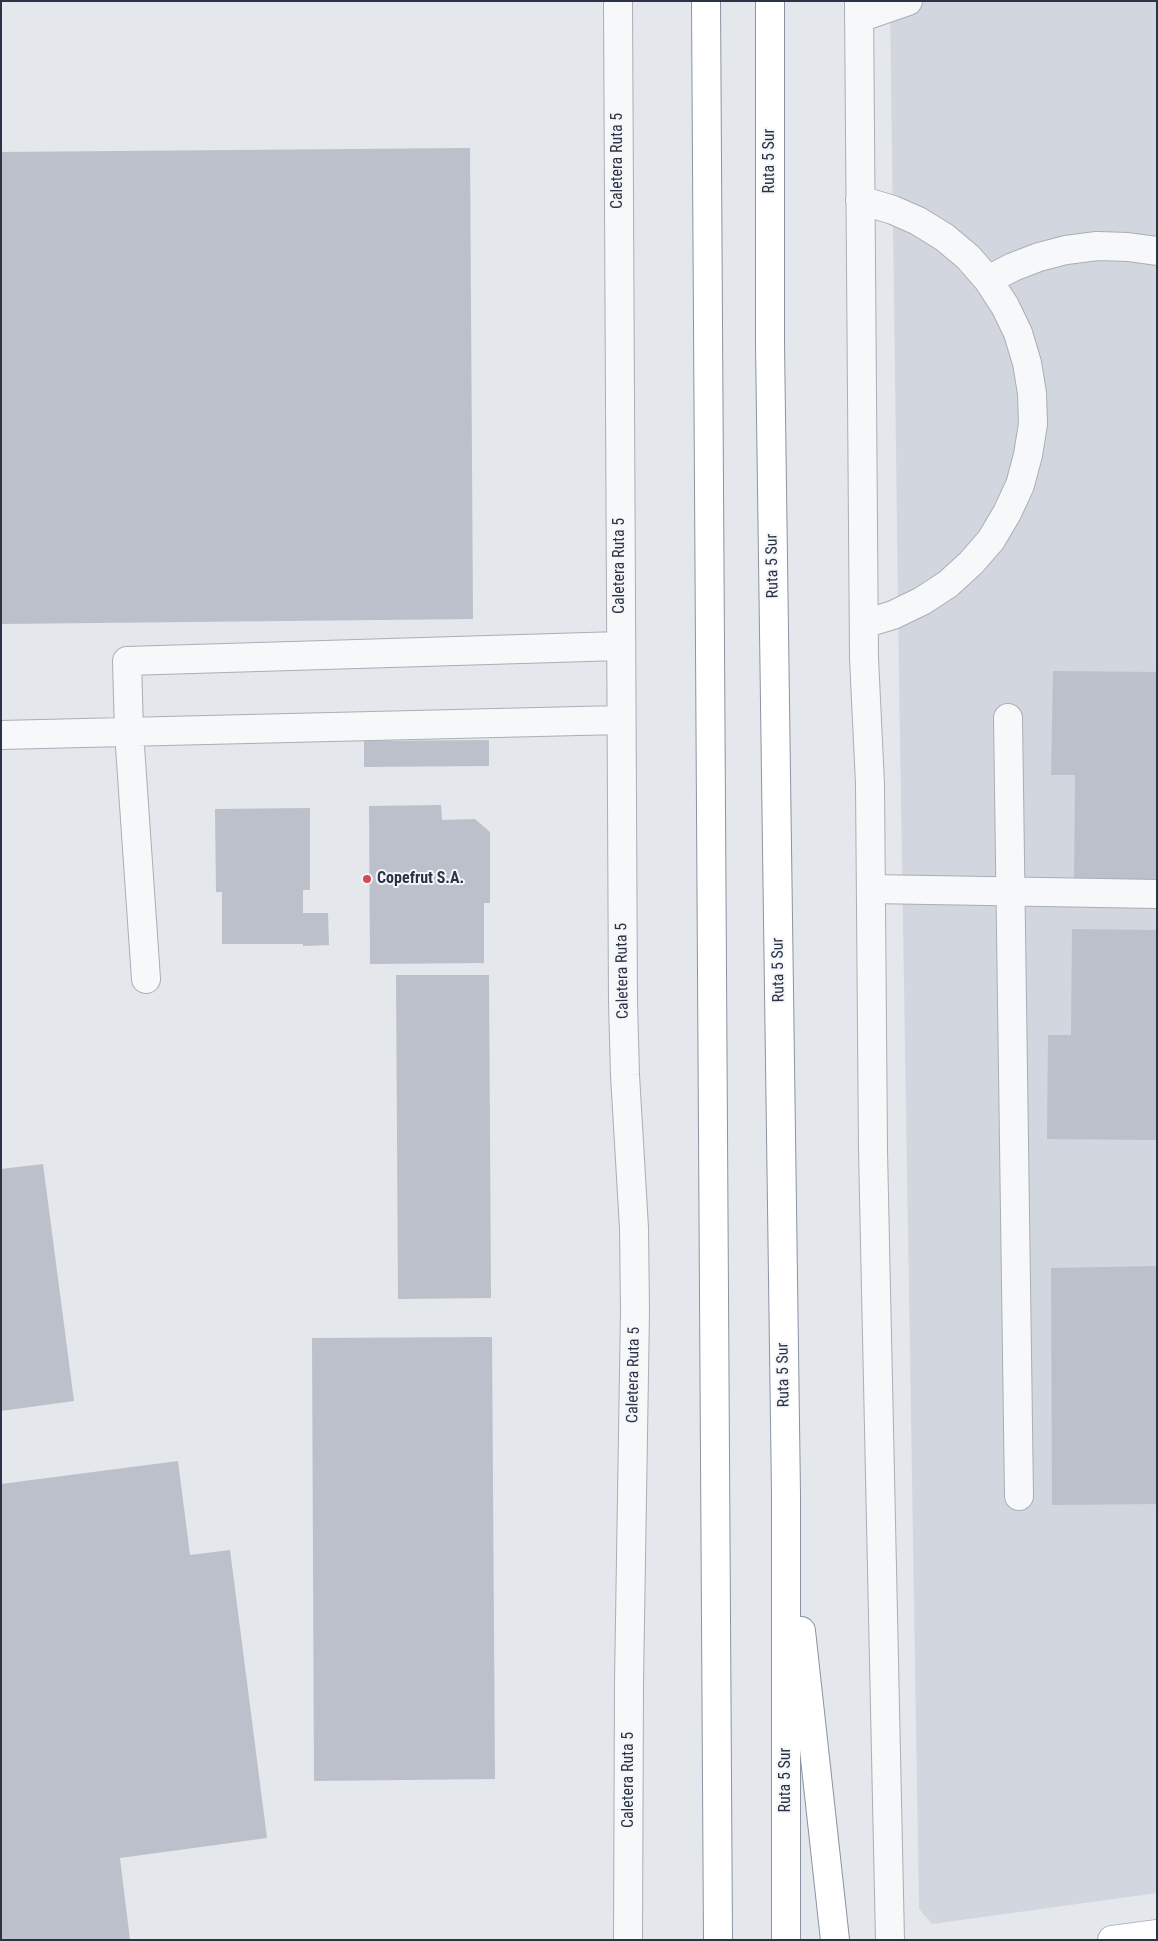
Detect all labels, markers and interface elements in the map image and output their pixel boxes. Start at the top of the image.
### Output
street label: Caletera Ruta 5 [608,113,628,209]
street label: Ruta 5 Sur [760,129,780,193]
street label: Caletera Ruta 5 [610,518,630,614]
street label: Ruta 5 Sur [763,533,783,599]
place label: Copefrut S.A. [377,869,464,889]
marker: Copefrut S.A. [361,873,373,885]
street label: Caletera Ruta 5 [613,923,633,1019]
street label: Ruta 5 Sur [769,937,789,1003]
street label: Caletera Ruta 5 [624,1327,644,1423]
street label: Ruta 5 Sur [774,1342,794,1408]
street label: Caletera Ruta 5 [619,1732,639,1828]
street label: Ruta 5 Sur [776,1748,796,1812]

